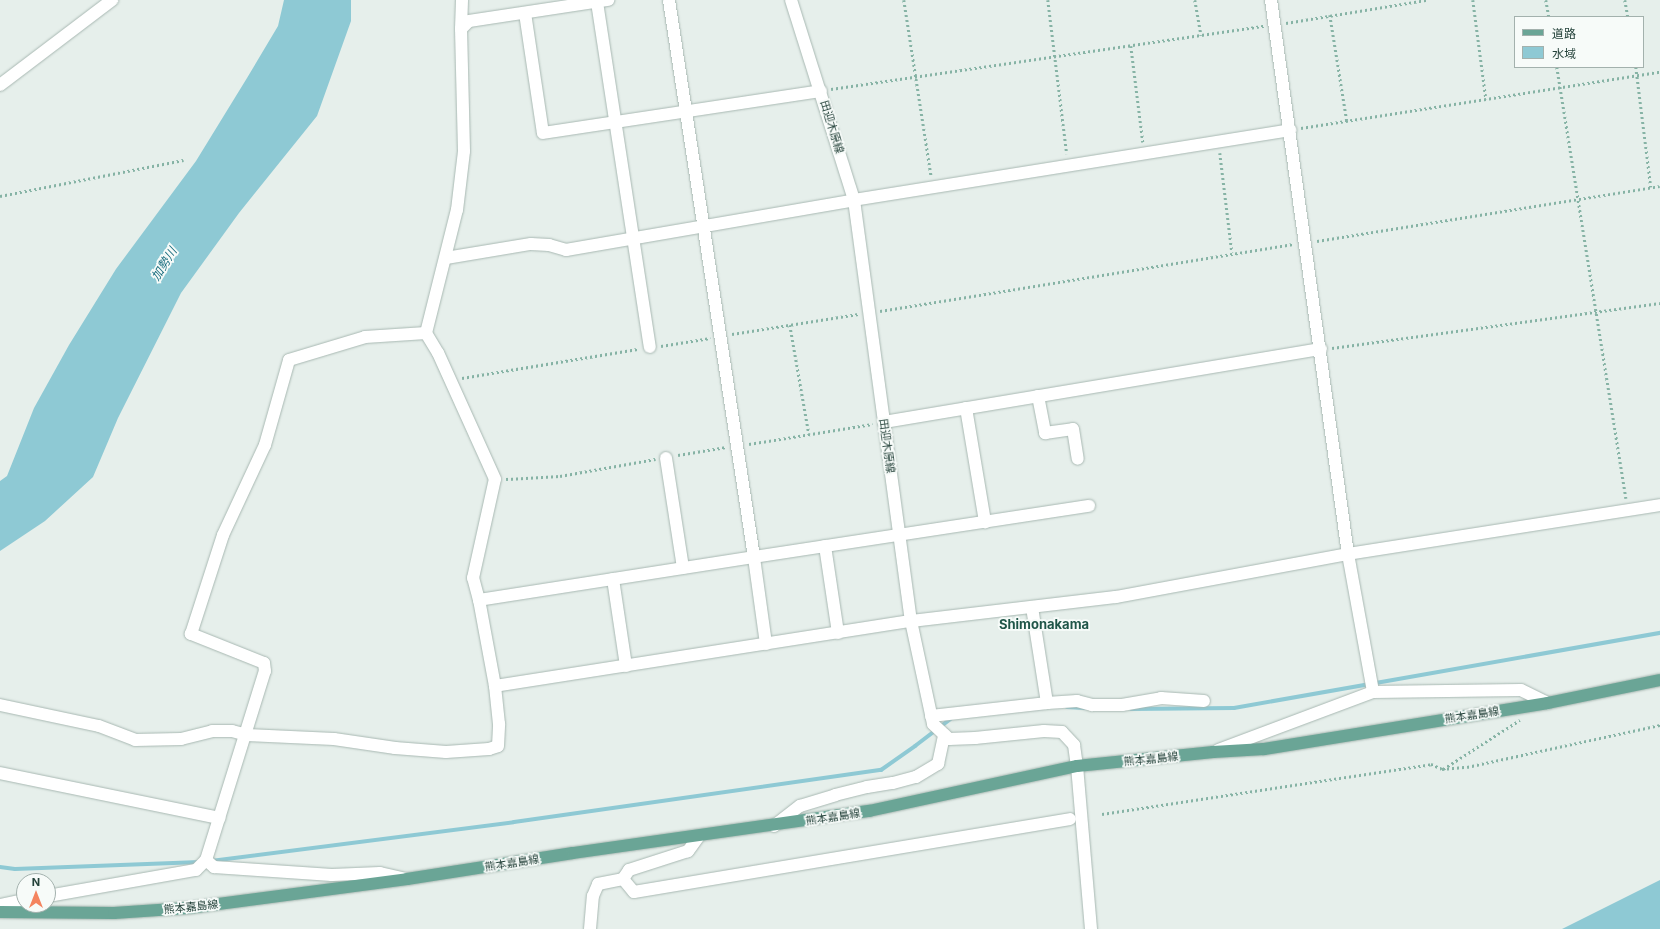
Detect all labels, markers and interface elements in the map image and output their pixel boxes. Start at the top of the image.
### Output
legend [1514,16,1644,68]
text: 道路 [1552,26,1576,41]
text: 水域 [1552,46,1576,61]
street label: 田迎木原線 [818,99,846,155]
water label: 加勢川 [148,245,180,283]
street label: 田迎木原線 [877,418,897,474]
district label: Shimonakama [999,616,1089,632]
street label: 熊本嘉島線 [1444,704,1500,726]
street label: 熊本嘉島線 [1123,750,1179,768]
street label: 熊本嘉島線 [805,806,861,828]
street label: 熊本嘉島線 [484,852,540,874]
north arrow [16,873,56,913]
text: N [32,875,40,889]
street label: 熊本嘉島線 [163,898,219,916]

